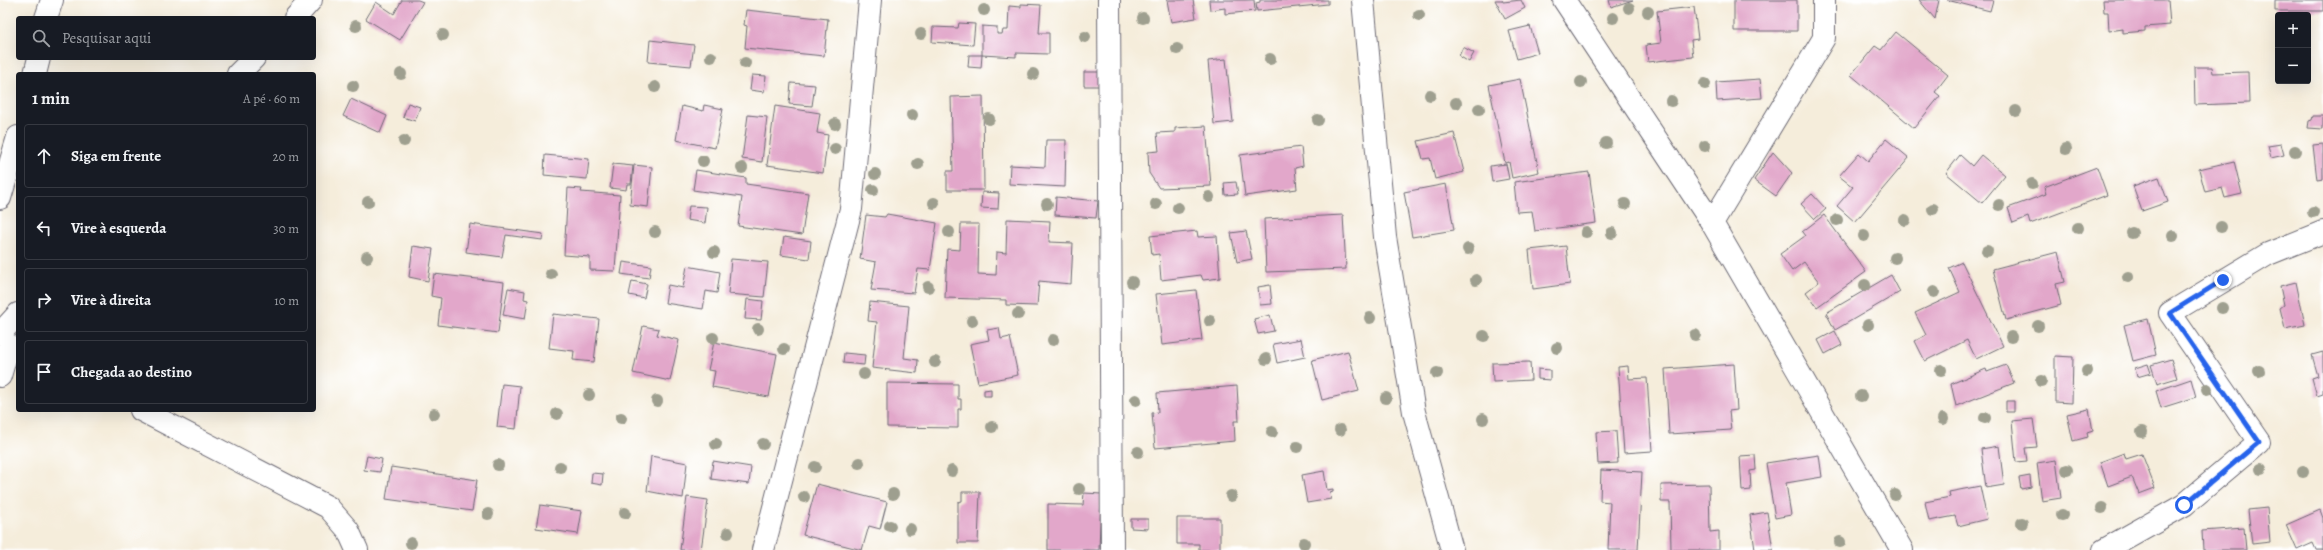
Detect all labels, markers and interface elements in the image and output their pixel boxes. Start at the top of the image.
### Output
map controls [2275,12,2311,84]
button: + [2275,12,2311,48]
search box [16,16,316,60]
icon: search [30,27,52,49]
text: Pesquisar aqui [62,28,151,48]
button: − [2275,48,2311,84]
text: 1 min [32,87,70,110]
text: A pé · 60 m [243,90,300,107]
icon: ahead [33,145,55,167]
text: Siga em frente [71,146,161,166]
text: 20 m [273,148,299,165]
icon: left [33,217,55,239]
text: Vire à esquerda [71,218,167,238]
text: 30 m [273,220,299,237]
route end [2214,271,2232,289]
icon: right [33,289,55,311]
text: Vire à direita [71,290,151,310]
text: 10 m [274,292,299,309]
icon: arrive [33,361,55,383]
text: Chegada ao destino [71,362,192,382]
route start [2175,496,2193,514]

